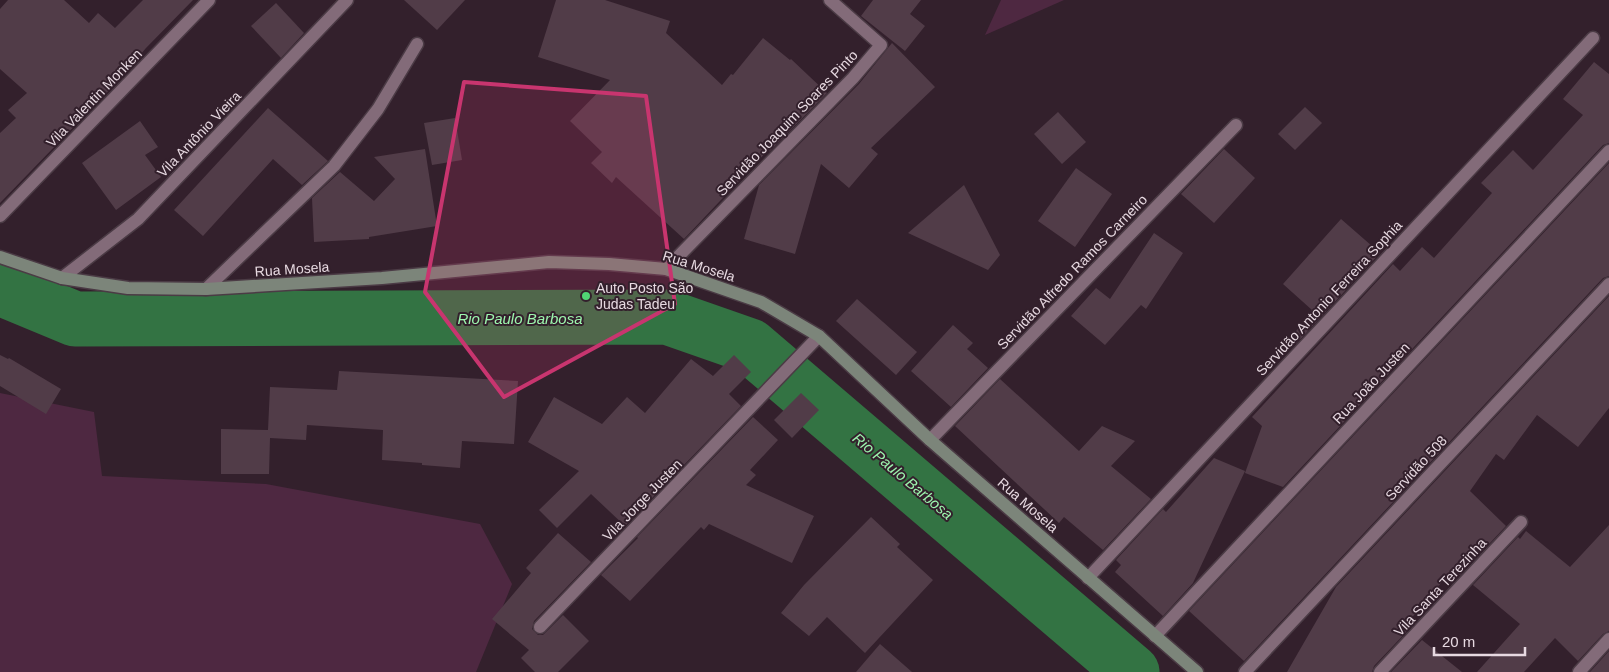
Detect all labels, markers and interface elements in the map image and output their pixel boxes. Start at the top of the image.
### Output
street label: Vila Valentin Monken [43,46,145,150]
street label: Servidão Joaquim Soares Pinto [713,47,861,199]
street label: Vila Antônio Vieira [154,88,244,180]
street label: Servidão Alfredo Ramos Carneiro [994,191,1150,353]
street label: Servidão Antonio Ferreira Sophia [1253,217,1405,379]
street label: Rua Mosela [661,247,737,285]
street label: Rua Mosela [254,258,330,280]
place label: Auto Posto São Judas Tadeu [596,280,694,312]
marker: Auto Posto São Judas Tadeu [580,290,592,302]
water label: Rio Paulo Barbosa [457,310,583,327]
street label: Rua João Justen [1329,339,1413,427]
water label: Rio Paulo Barbosa [850,429,956,523]
street label: Servidão 508 [1382,432,1450,504]
street label: Vila Jorge Justen [599,456,685,544]
street label: Rua Mosela [995,474,1062,536]
street label: Vila Santa Terezinha [1391,535,1490,639]
scale bar [1434,624,1525,656]
text: 20 m [1442,633,1475,650]

